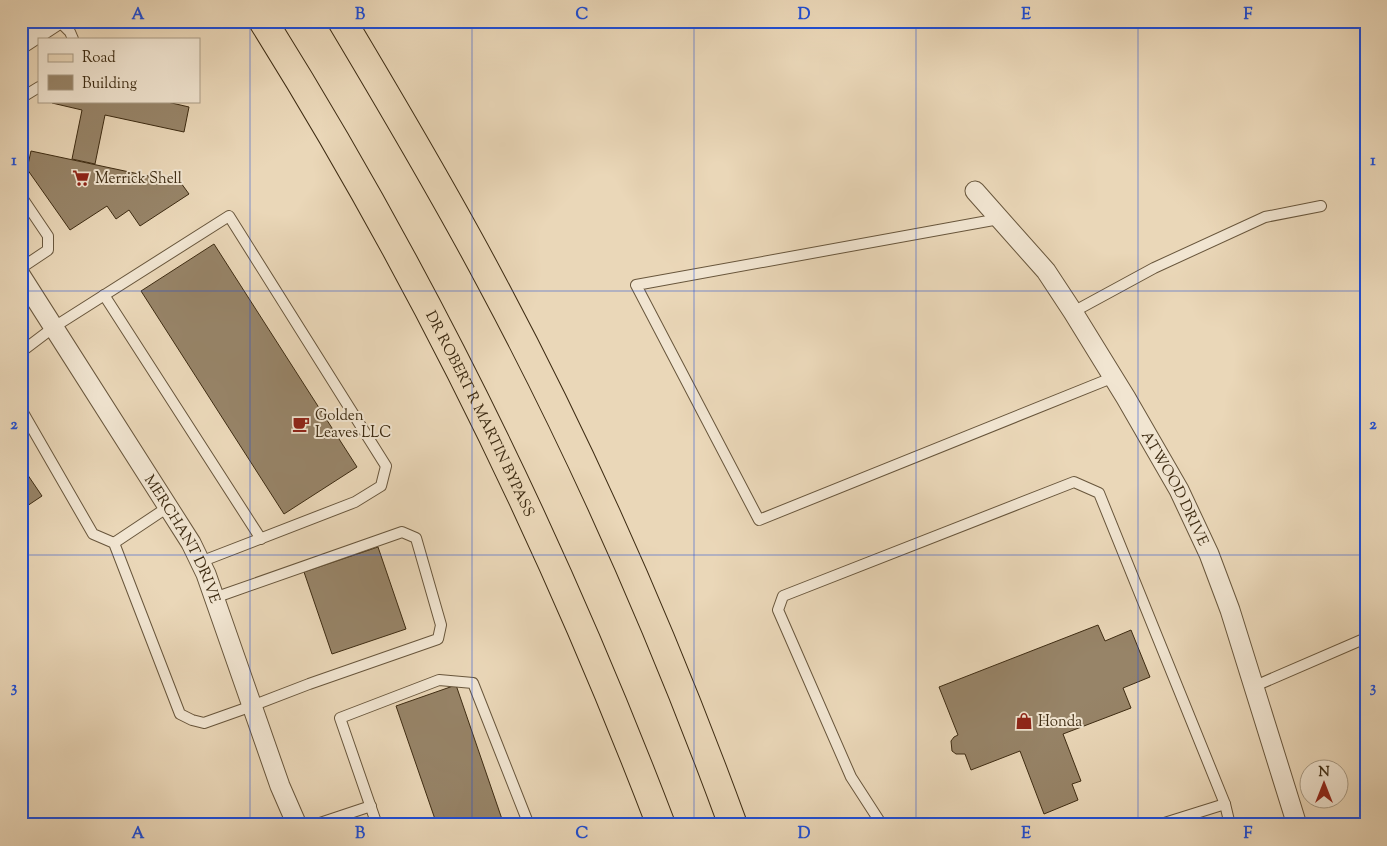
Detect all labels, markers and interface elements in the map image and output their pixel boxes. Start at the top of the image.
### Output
text: A [132,4,145,27]
text: B [355,4,365,27]
text: C [576,4,589,27]
text: D [798,4,811,27]
text: E [1021,4,1031,27]
text: F [1244,4,1253,27]
legend [38,38,200,102]
text: Road [82,48,116,69]
text: Building [82,74,137,95]
text: 1 [11,150,17,173]
text: 1 [1370,150,1376,173]
supermarket icon: Merrick Shell [71,168,91,188]
place label: Merrick Shell [95,169,182,190]
street label: DR ROBERT R MARTIN BYPASS [419,308,539,521]
place label: Golden Leaves LLC [315,406,391,444]
text: 2 [10,414,18,437]
cafe icon: Golden Leaves LLC [291,414,311,434]
text: 2 [1369,414,1377,437]
street label: ATWOOD DRIVE [1135,428,1213,550]
street label: MERCHANT DRIVE [138,471,224,606]
text: 3 [11,677,18,700]
text: 3 [1370,677,1377,700]
shop icon: Honda [1014,711,1034,731]
place label: Honda [1038,712,1082,733]
north arrow [1300,758,1350,808]
text: N [1318,763,1330,783]
text: A [132,823,145,846]
text: B [355,823,365,846]
text: C [576,823,589,846]
text: D [798,823,811,846]
text: E [1021,823,1031,846]
text: F [1244,823,1253,846]

